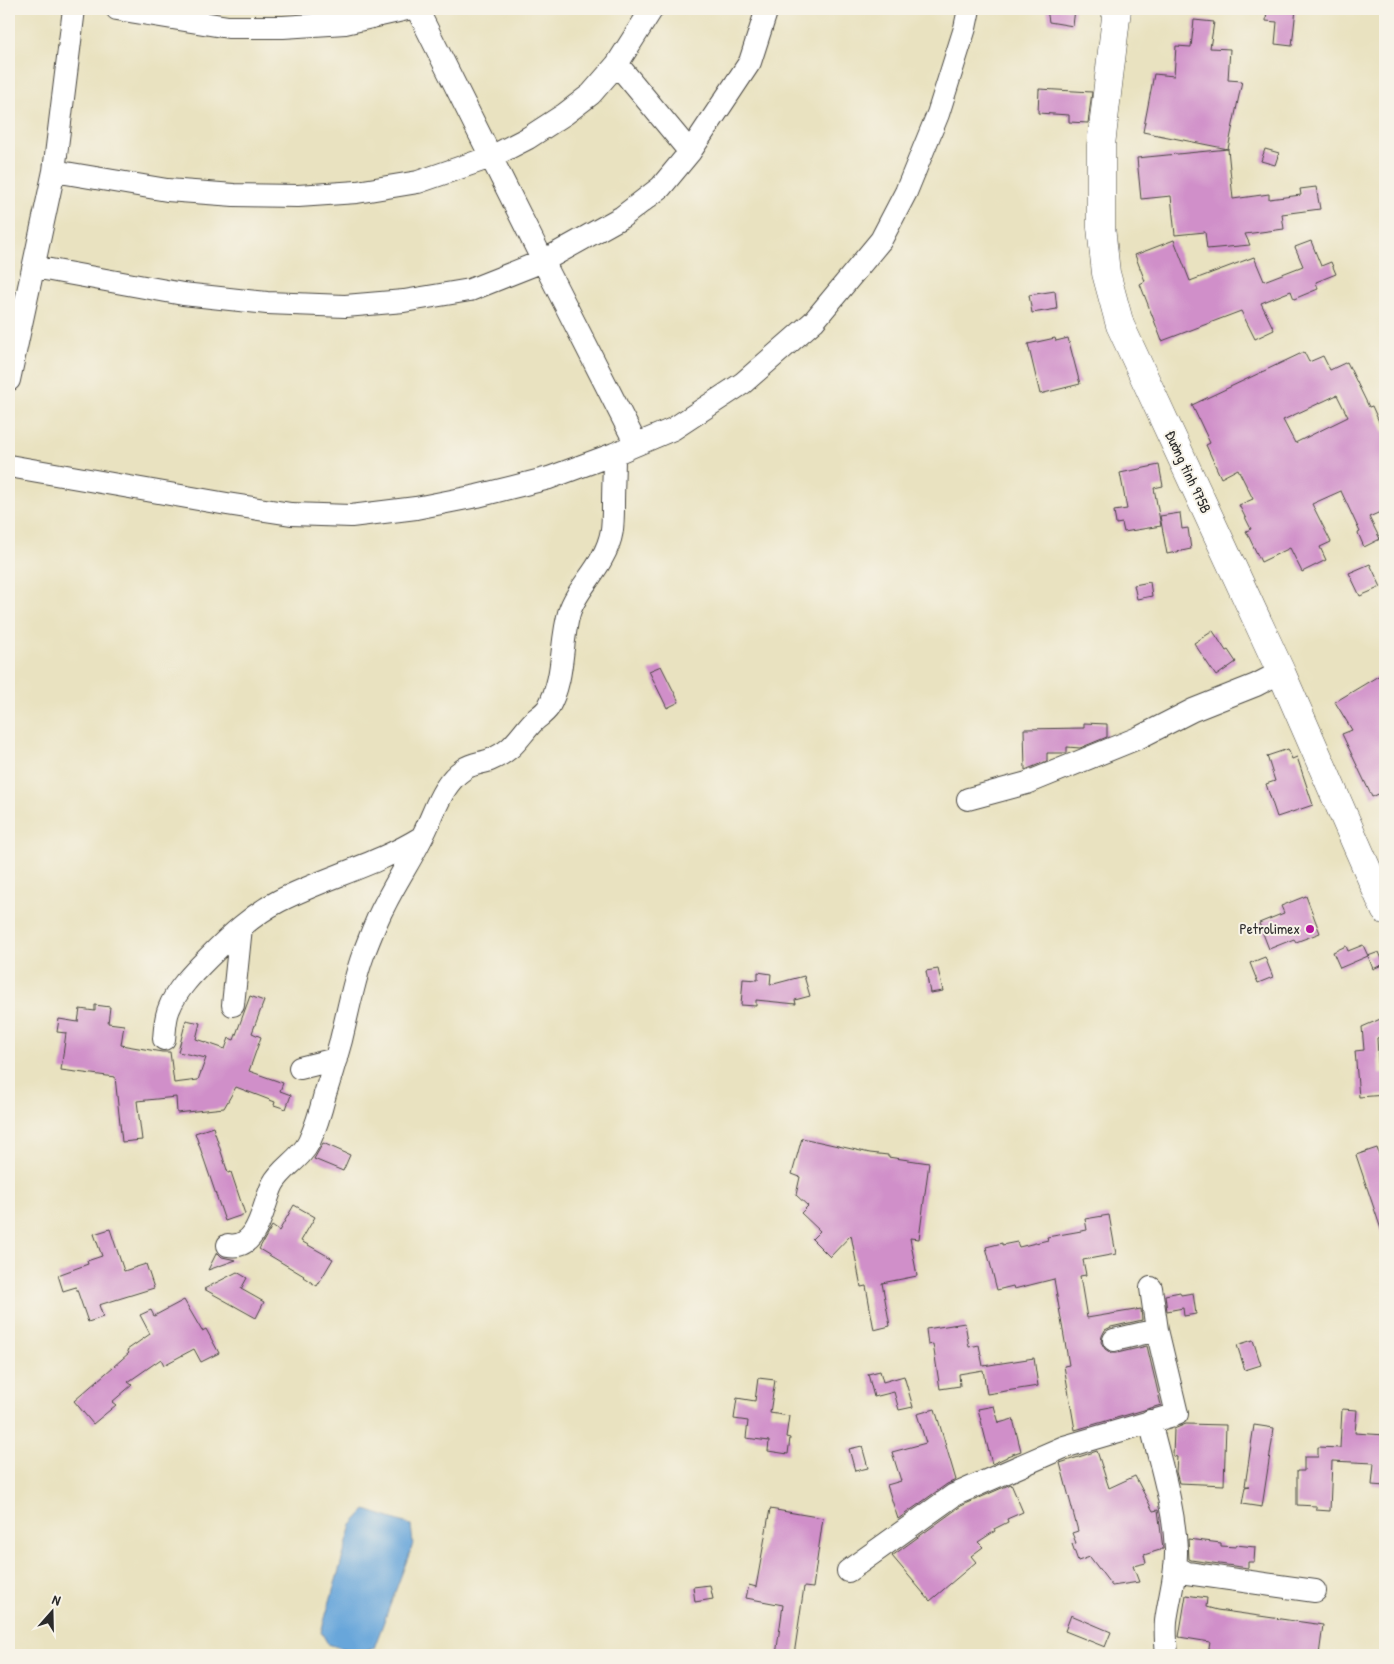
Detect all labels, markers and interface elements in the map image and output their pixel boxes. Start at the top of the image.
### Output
street label: Đường tỉnh 975B [1160,427,1217,517]
place label: Petrolimex [1240,918,1300,939]
marker: Petrolimex [1304,923,1316,935]
north arrow [28,1586,78,1636]
text: N [50,1589,64,1610]

